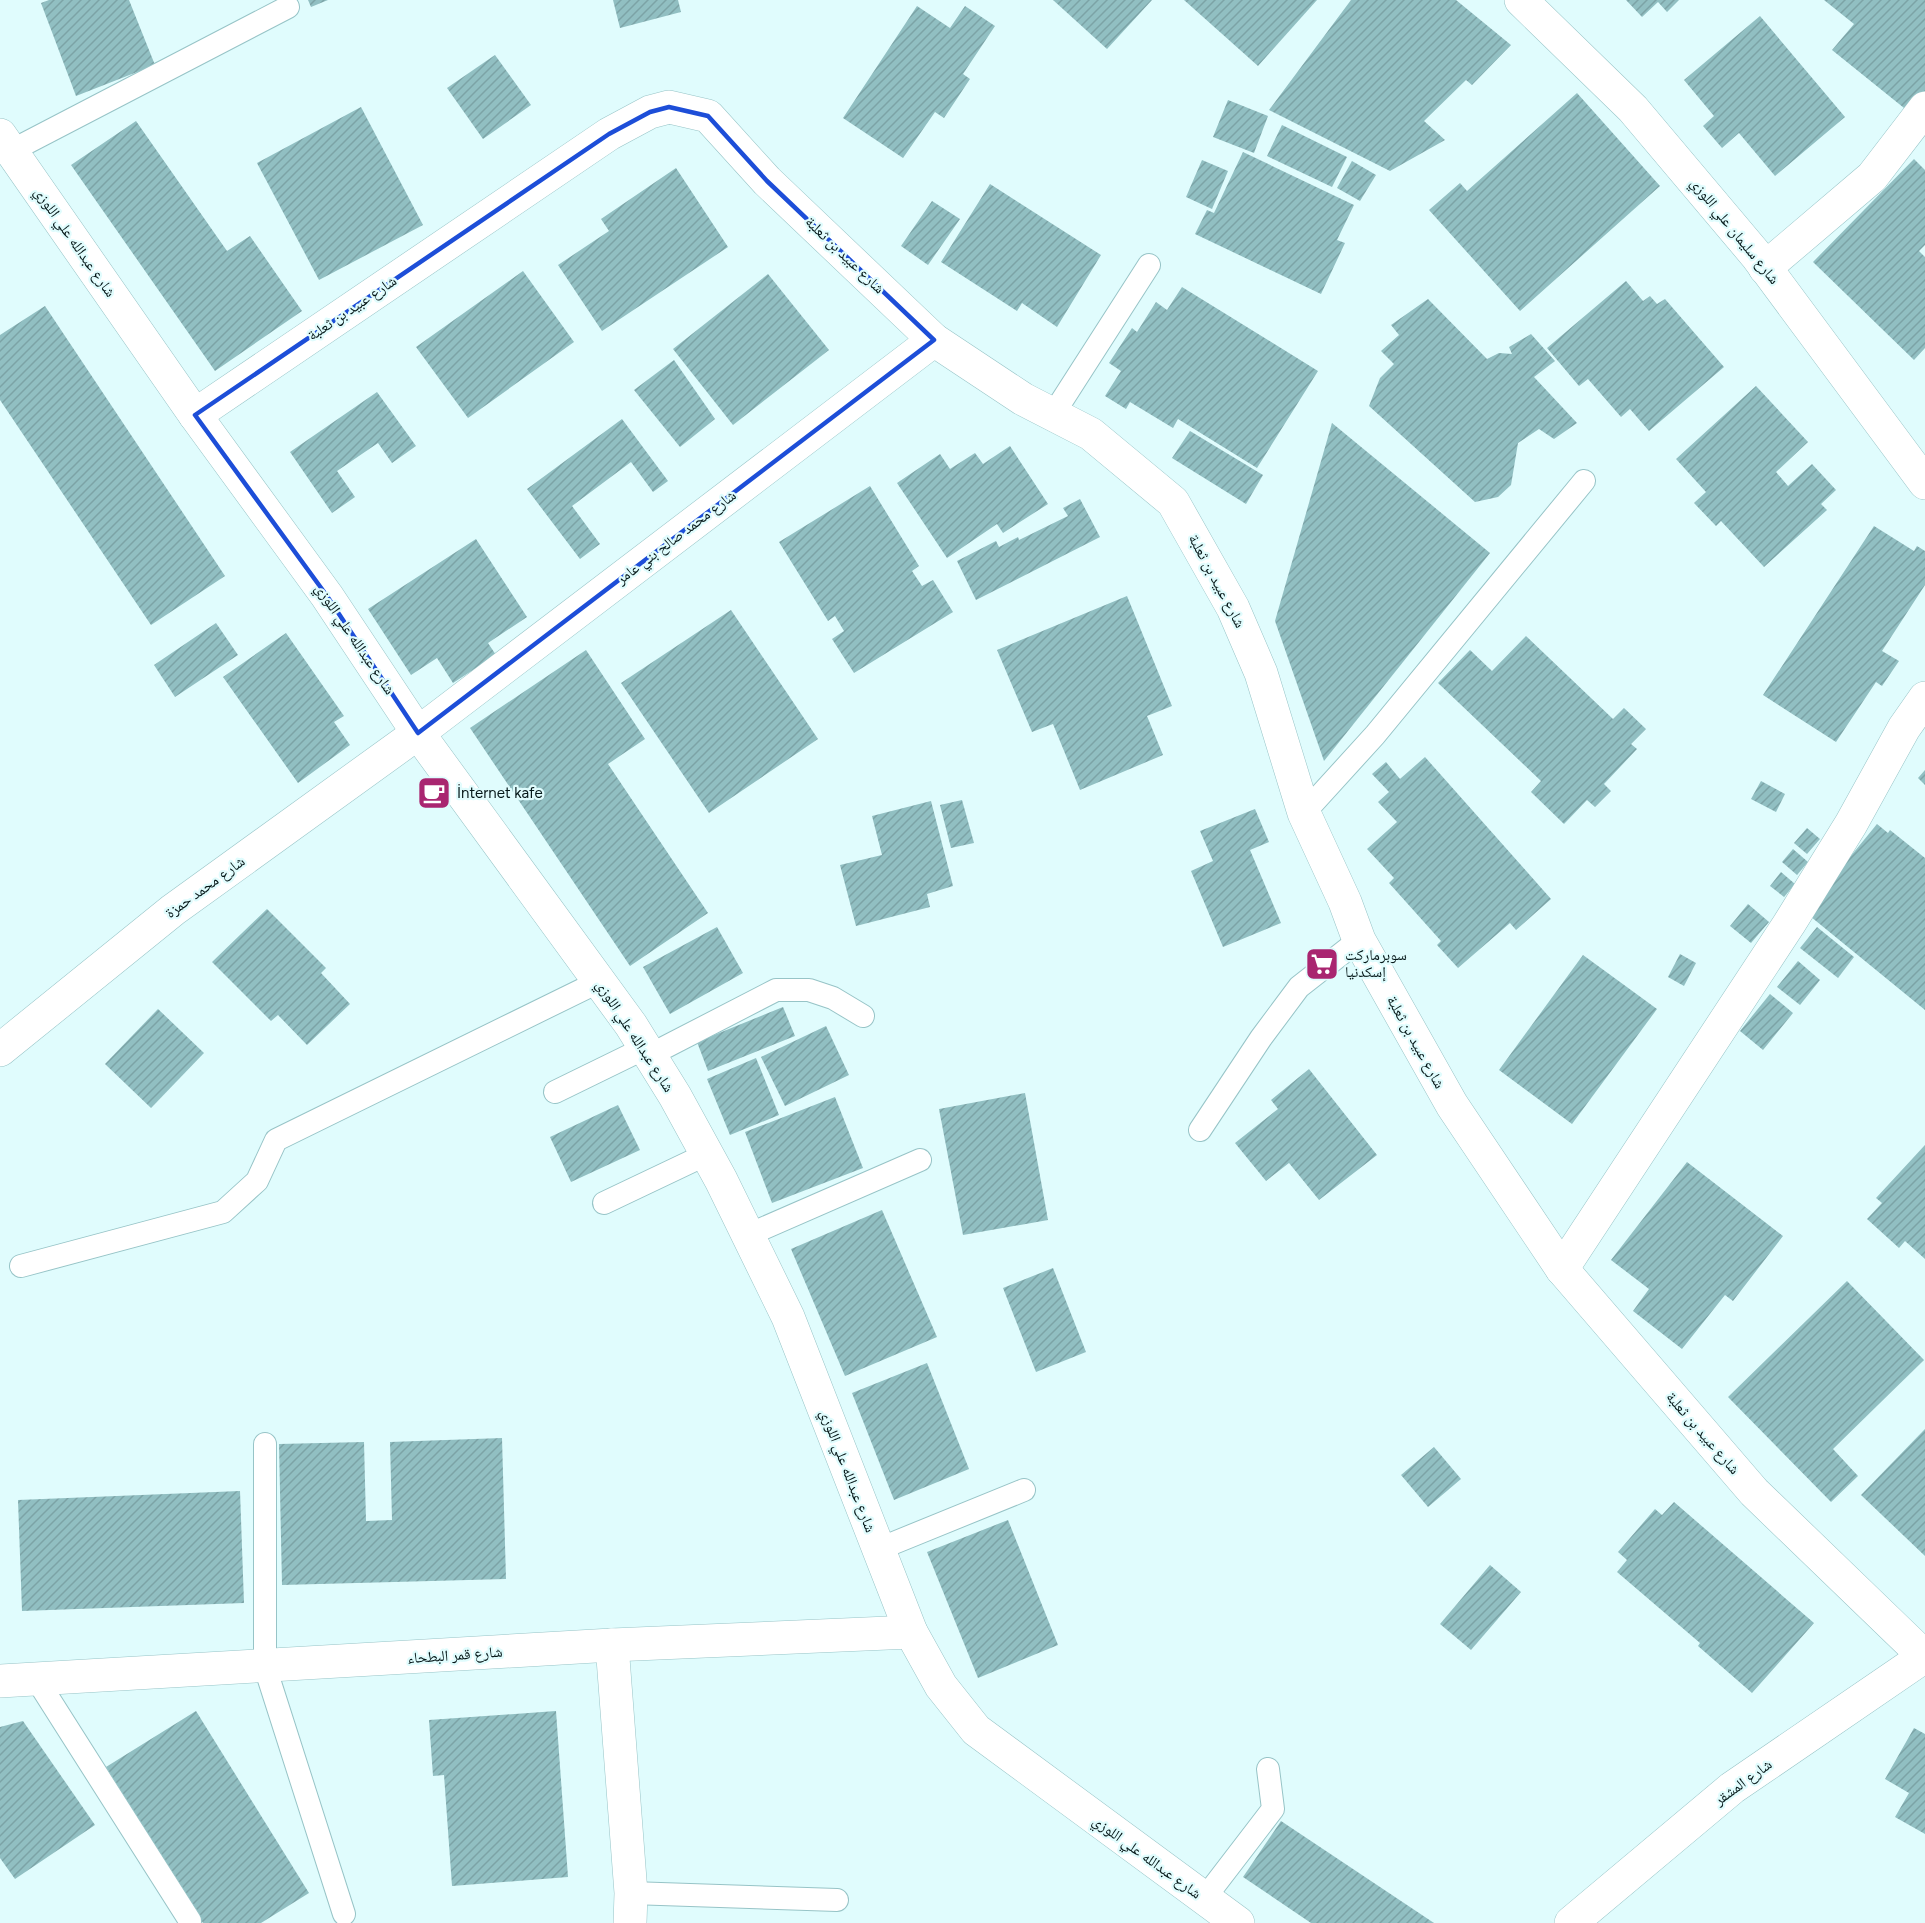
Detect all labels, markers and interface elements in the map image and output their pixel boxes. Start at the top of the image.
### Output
street label: شارع سليمان علي اللوزي [1684,174,1783,290]
street label: شارع عبدالله علي اللوزي [28,184,120,302]
street label: شارع عبيد بن ثعلبة [801,213,888,298]
street label: شارع عبيد بن ثعلبة [304,272,400,345]
street label: شارع محمد صالح بني عامر [612,486,741,591]
street label: شارع عبيد بن ثعلبة [1184,531,1249,631]
street label: شارع عبدالله علي اللوزي [309,580,399,700]
cafe icon: İnternet kafe [416,775,452,811]
place label: İnternet kafe [457,784,543,802]
street label: شارع محمد حمزة [162,852,249,923]
supermarket icon: سوبرماركت إسكدنيا [1304,946,1340,982]
place label: سوبرماركت إسكدنيا [1345,946,1407,982]
street label: شارع عبدالله علي اللوزي [590,977,678,1097]
street label: شارع عبيد بن ثعلبة [1382,993,1449,1092]
street label: شارع عبيد بن ثعلبة [1662,1388,1744,1479]
street label: شارع عبدالله علي اللوزي [814,1407,880,1536]
street label: شارع قمر البطحاء [407,1643,503,1668]
street label: شارع المشقر [1710,1755,1776,1810]
street label: شارع عبدالله علي اللوزي [1087,1812,1205,1905]

